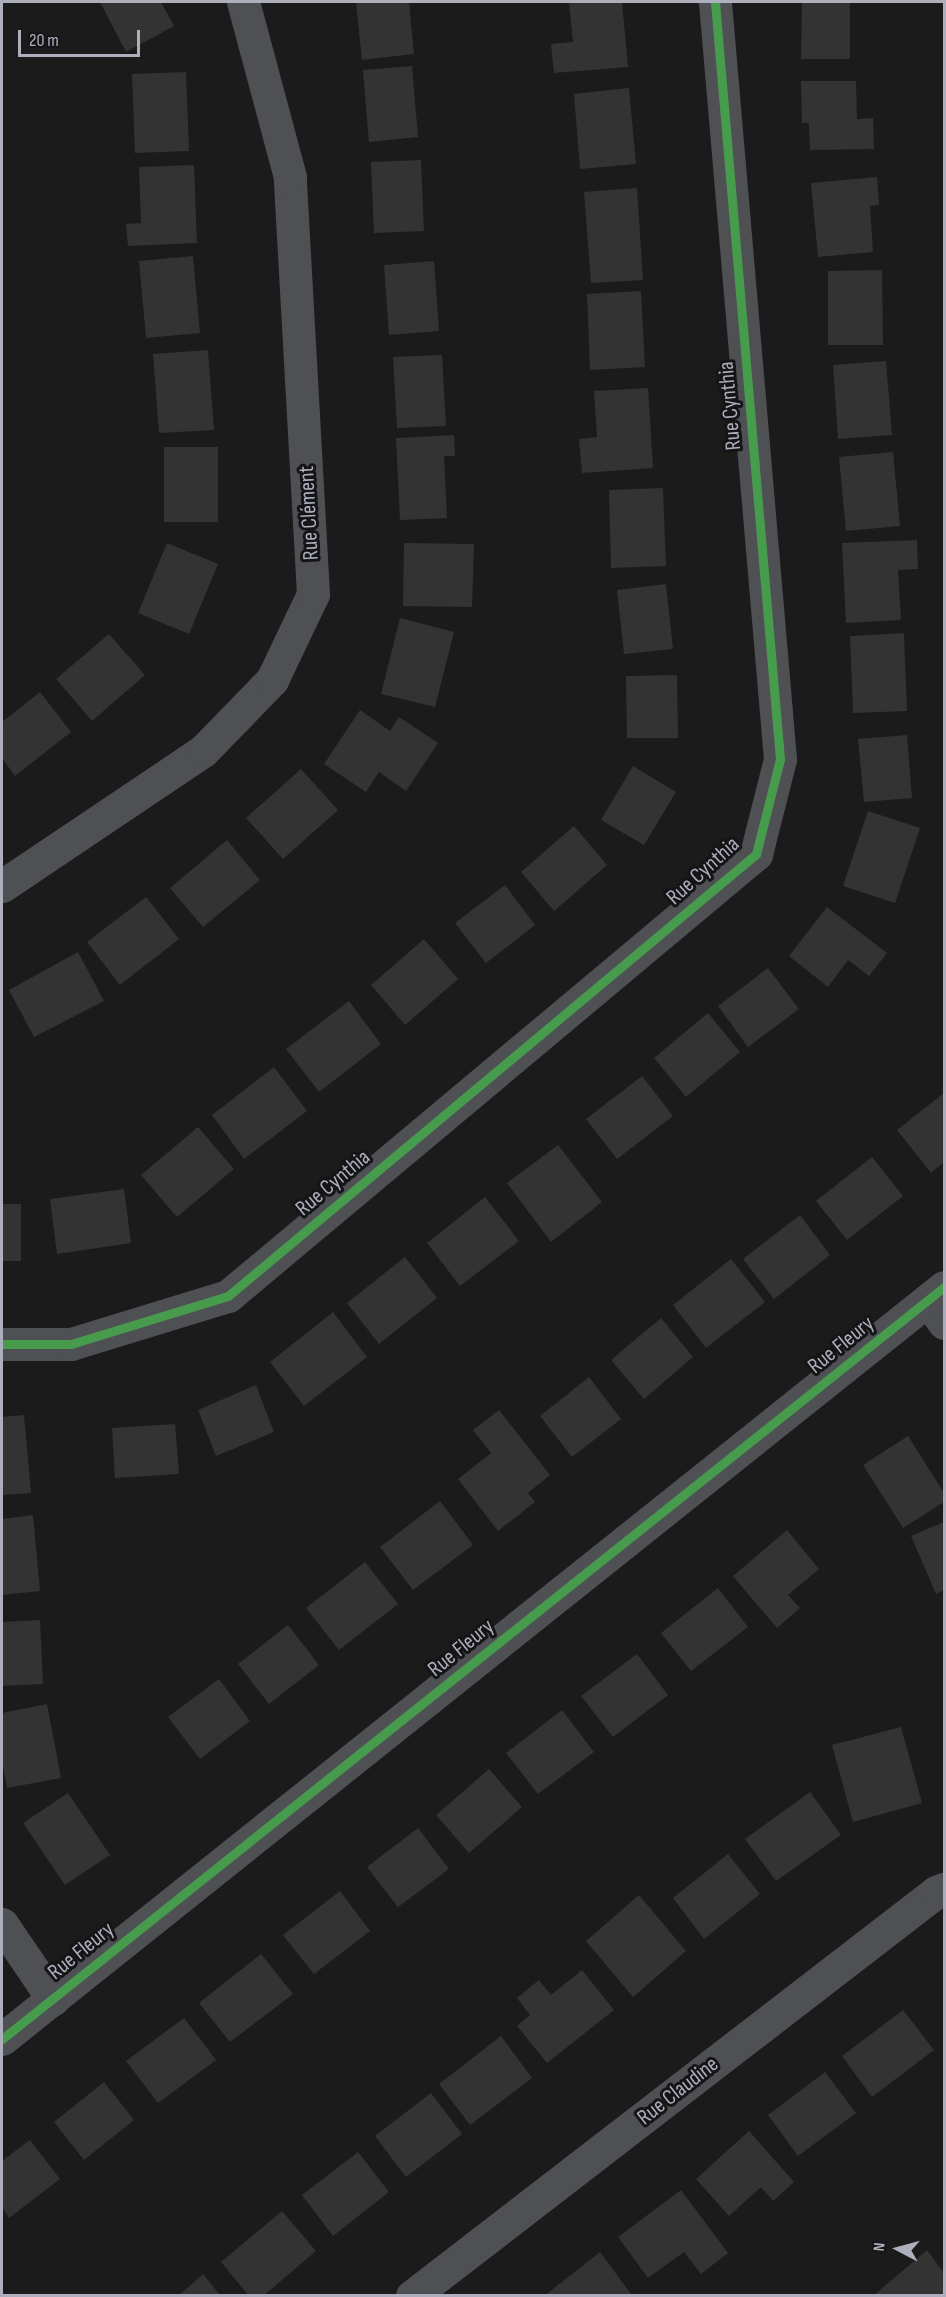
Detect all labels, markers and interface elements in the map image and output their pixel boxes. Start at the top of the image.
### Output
scale bar [21,18,142,56]
text: 20 m [29,30,59,51]
street label: Rue Cynthia [713,360,747,452]
street label: Rue Clément [293,465,325,561]
street label: Rue Cynthia [661,831,745,911]
street label: Rue Cynthia [290,1144,376,1222]
street label: Rue Fleury [803,1310,879,1380]
street label: Rue Fleury [423,1613,499,1683]
street label: Rue Fleury [43,1916,119,1986]
street label: Rue Claudine [632,2051,724,2131]
north arrow [868,2219,928,2279]
text: N [870,2242,889,2252]

